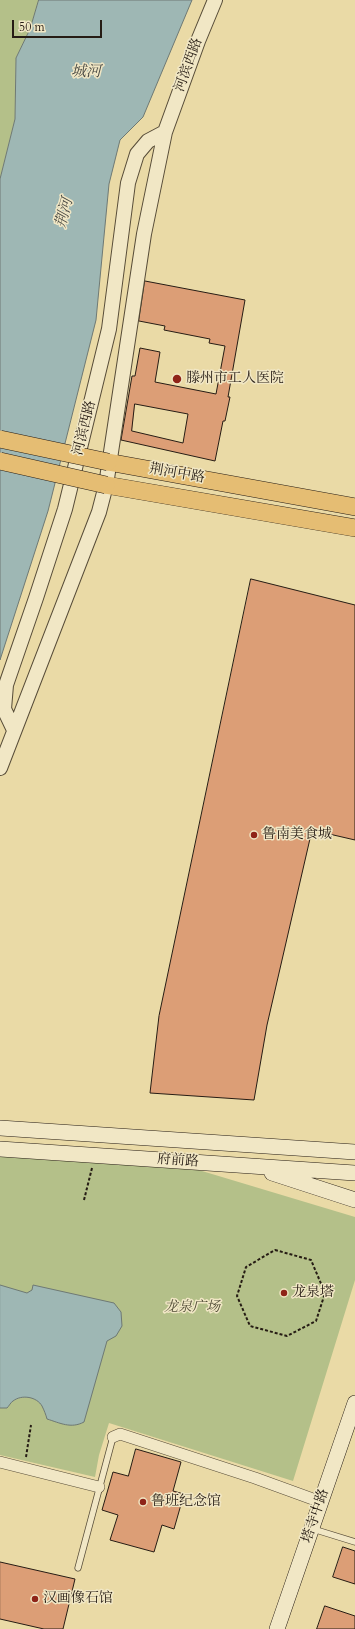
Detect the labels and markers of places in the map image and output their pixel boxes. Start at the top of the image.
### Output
place label: 滕州市工人医院 [186,371,284,387]
marker: 滕州市工人医院 [171,373,183,385]
place label: 鲁南美食城 [262,827,332,843]
marker: 鲁南美食城 [249,830,259,840]
place label: 龙泉塔 [292,1285,334,1301]
marker: 龙泉塔 [279,1288,289,1298]
place label: 鲁班纪念馆 [151,1494,221,1510]
marker: 鲁班纪念馆 [138,1497,148,1507]
place label: 汉画像石馆 [43,1591,113,1607]
marker: 汉画像石馆 [30,1594,40,1604]

